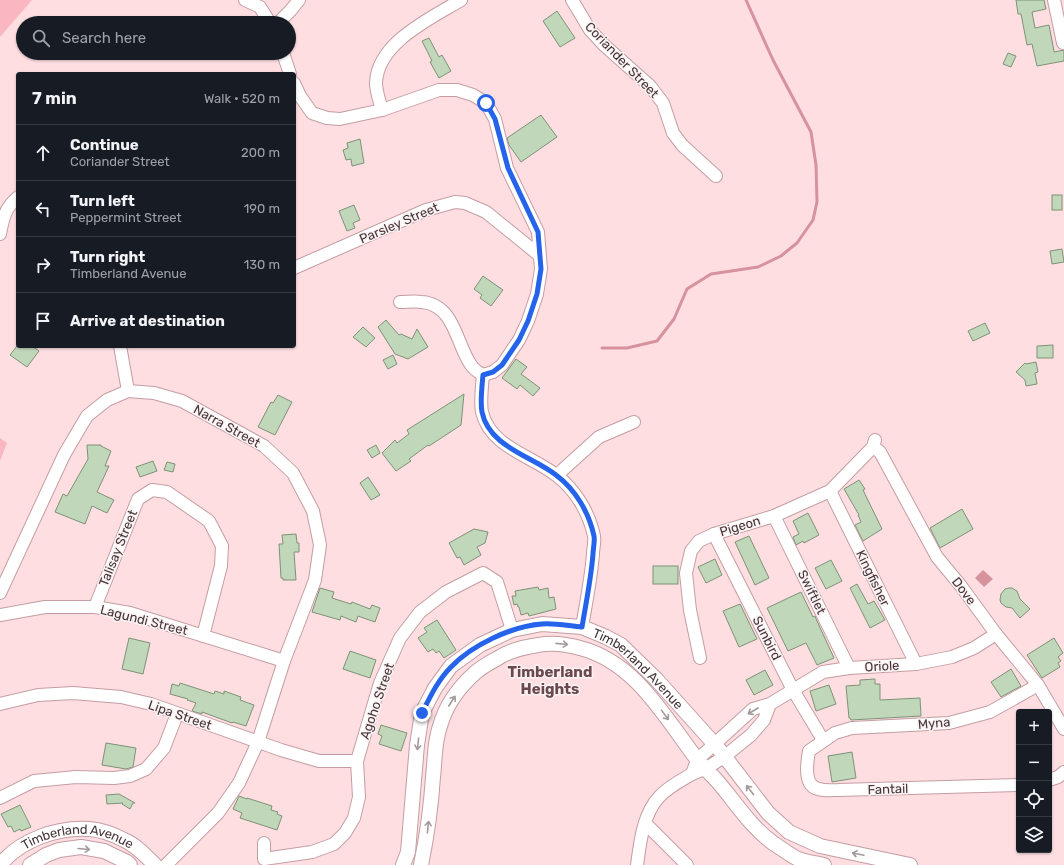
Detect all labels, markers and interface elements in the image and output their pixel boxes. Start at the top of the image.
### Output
search box [16,16,296,60]
street label: Coriander Street [582,19,662,101]
icon: search [30,27,52,49]
text: Search here [62,29,146,47]
text: 7 min [32,88,77,108]
text: Walk · 520 m [204,91,280,106]
route start [477,94,495,112]
text: Continue [70,136,139,154]
icon: ahead [32,142,54,164]
text: 200 m [241,145,280,160]
text: Coriander Street [70,154,170,169]
text: Turn left [70,192,135,210]
icon: left [32,198,54,220]
street label: Parsley Street [357,200,441,246]
text: 190 m [244,201,280,216]
text: Peppermint Street [70,210,182,225]
text: Turn right [70,248,145,266]
icon: right [32,254,54,276]
text: 130 m [244,257,280,272]
text: Timberland Avenue [70,266,186,281]
icon: arrive [32,310,54,332]
text: Arrive at destination [70,312,225,330]
street label: Narra Street [191,402,263,450]
street label: Talisay Street [96,508,140,588]
street label: Pigeon [718,513,763,540]
street label: Kingfisher [852,548,893,609]
street label: Swiftlet [795,567,829,617]
street label: Dove [949,574,979,608]
street label: Lagundi Street [98,602,189,639]
street label: Sunbird [750,614,784,662]
street label: Timberland Avenue [591,625,687,712]
one-way arrow [555,640,568,648]
street label: Oriole [864,658,900,674]
street label: Agoho Street [357,661,398,742]
district label: Timberland Heights [508,663,592,698]
one-way arrow [448,695,456,706]
street label: Lipa Street [146,697,214,733]
route end [413,704,431,722]
one-way arrow [747,707,759,715]
map controls [1016,709,1052,853]
button: + [1016,709,1052,745]
one-way arrow [661,710,669,721]
street label: Myna [917,714,951,732]
one-way arrow [414,737,422,750]
button: − [1016,745,1052,781]
street label: Fantail [867,781,909,797]
button: locate [1016,781,1052,817]
one-way arrow [746,785,754,796]
button: layers [1016,817,1052,853]
text: Timberland Avenue [19,821,137,852]
one-way arrow [424,821,432,834]
street label: Timberland Avenue [20,841,136,857]
one-way arrow [78,845,91,852]
one-way arrow [852,849,865,857]

